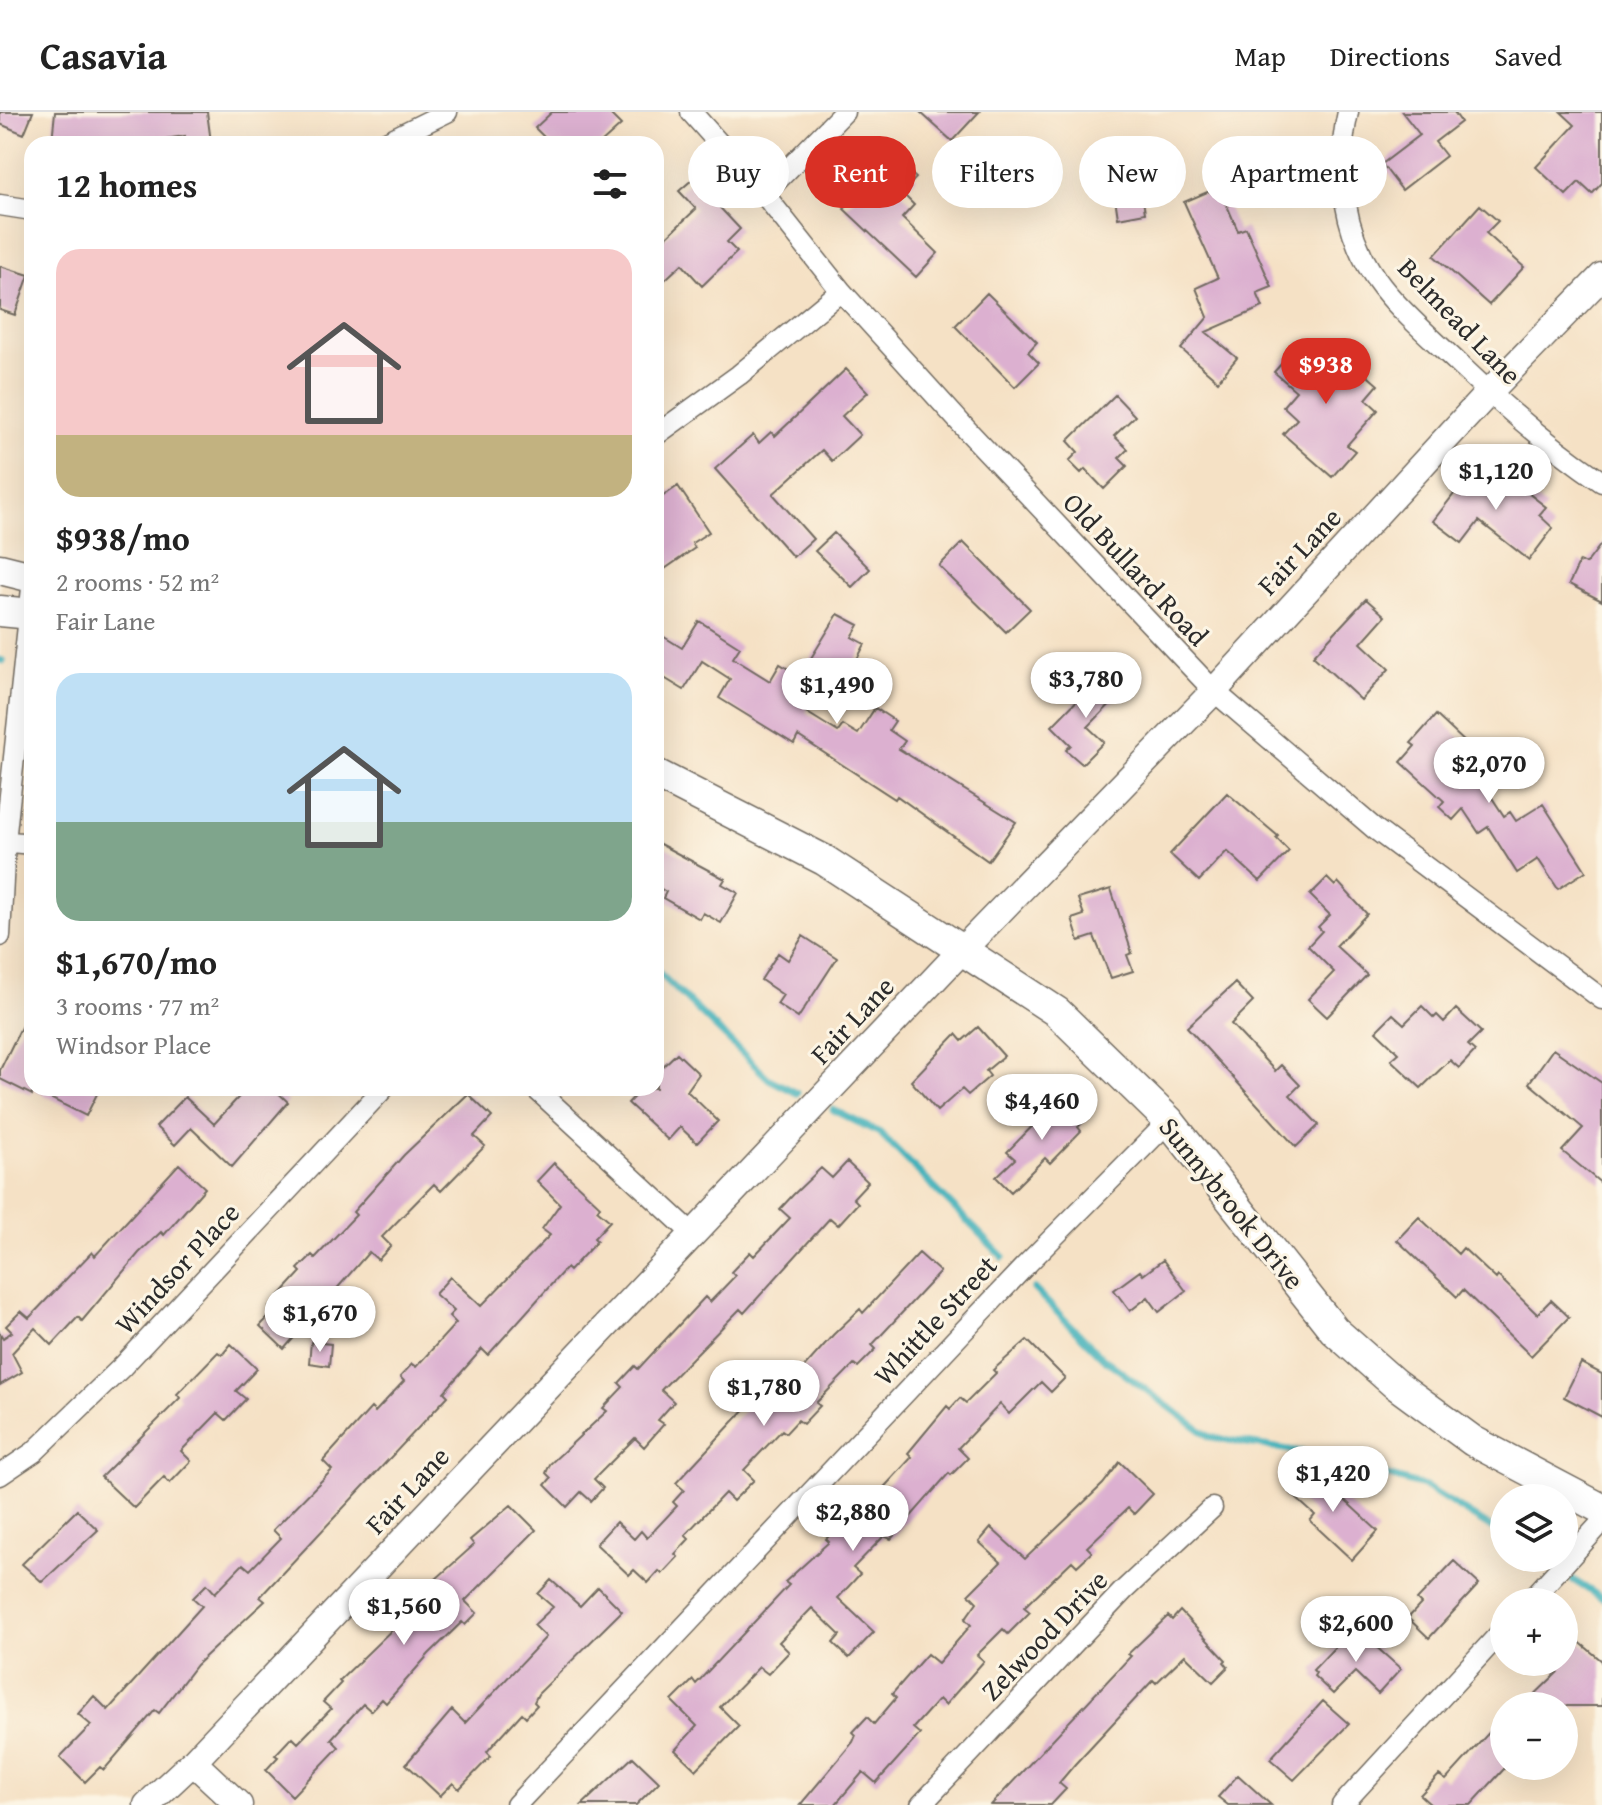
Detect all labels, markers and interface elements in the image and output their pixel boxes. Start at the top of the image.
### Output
text: Casavia [40,27,167,83]
text: Map [1234,35,1286,76]
text: Directions [1330,35,1450,76]
text: Saved [1494,35,1562,76]
chip: Buy [688,136,789,208]
chip: Rent [805,136,916,208]
chip: Filters [932,136,1063,208]
chip: New [1079,136,1186,208]
chip: Apartment [1202,136,1387,208]
text: 12 homes [56,160,197,209]
icon: filters [588,162,632,206]
street label: Belmead Lane [1389,248,1532,394]
icon: home [272,301,416,445]
pin: $938 [1279,338,1373,406]
text: $938 [1299,344,1353,383]
pin: $1,120 [1431,444,1561,512]
text: $1,120 [1459,450,1533,489]
street label: Old Bullard Road [1054,483,1219,655]
street label: Fair Lane [1247,498,1350,604]
text: $938/mo [56,513,190,562]
text: 2 rooms · 52 m² [56,562,219,601]
text: Fair Lane [56,601,155,640]
pin: $3,780 [1021,652,1151,720]
pin: $1,490 [772,658,902,726]
text: $3,780 [1049,658,1123,697]
text: $1,490 [800,664,874,703]
icon: home [272,725,416,869]
pin: $2,070 [1424,737,1554,805]
text: $2,070 [1452,743,1526,782]
text: $1,670/mo [56,937,217,986]
street label: Fair Lane [800,967,903,1073]
text: 3 rooms · 77 m² [56,986,219,1025]
text: Windsor Place [56,1025,211,1064]
pin: $4,460 [977,1074,1107,1142]
text: $4,460 [1005,1080,1079,1119]
street label: Sunnybrook Drive [1150,1108,1315,1298]
street label: Windsor Place [105,1193,249,1343]
street label: Whittle Street [863,1245,1006,1394]
pin: $1,670 [255,1286,385,1354]
text: $1,670 [283,1292,357,1331]
pin: $1,780 [699,1360,829,1428]
text: $1,780 [727,1366,801,1405]
street label: Fair Lane [355,1437,458,1543]
pin: $1,420 [1268,1446,1398,1514]
text: $1,420 [1296,1452,1370,1491]
map controls [1490,1484,1578,1780]
button: layers [1490,1484,1578,1572]
pin: $2,880 [788,1485,918,1553]
text: $2,880 [816,1491,890,1530]
street label: Zelwood Drive [971,1560,1117,1709]
pin: $1,560 [339,1579,469,1647]
text: $1,560 [367,1585,441,1624]
button: + [1490,1588,1578,1676]
pin: $2,600 [1291,1596,1421,1664]
text: $2,600 [1319,1602,1393,1641]
button: − [1490,1692,1578,1780]

